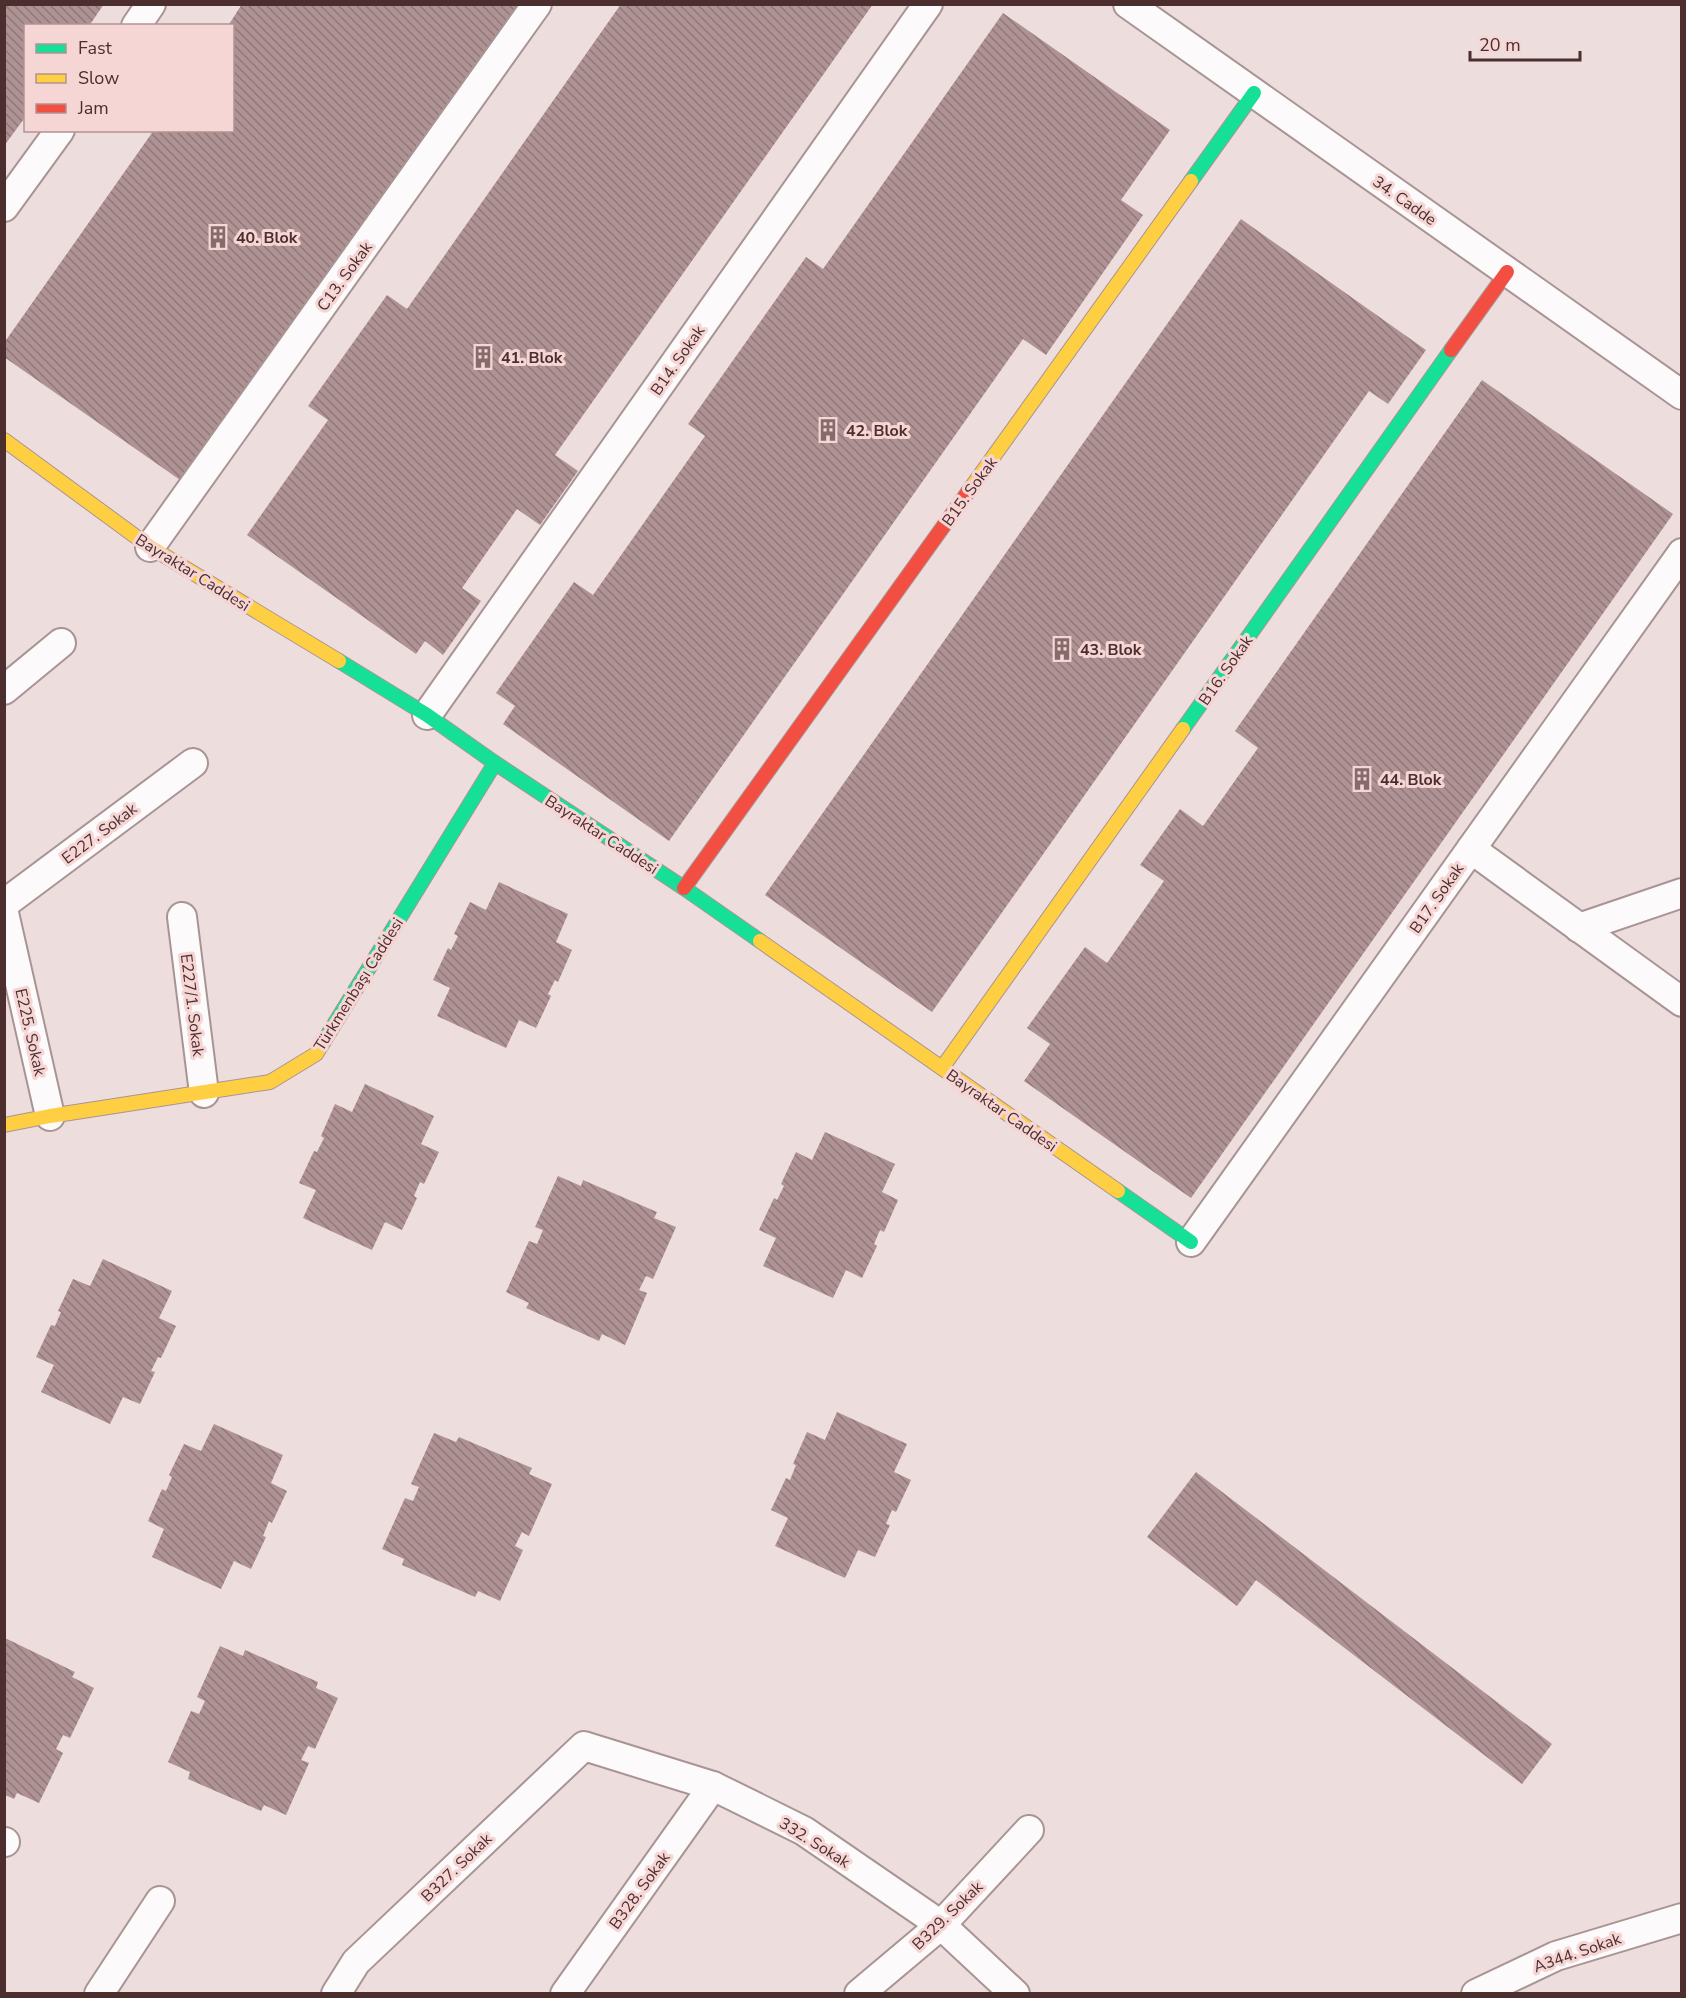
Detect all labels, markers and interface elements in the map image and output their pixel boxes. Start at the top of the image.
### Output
legend [24,24,234,132]
scale bar [1470,24,1580,62]
text: 20 m [1479,33,1521,57]
text: Fast [78,36,113,60]
text: Slow [78,66,119,90]
text: Jam [77,96,109,120]
street label: 34. Cadde [1368,171,1441,231]
building icon: 40. Blok [205,224,231,250]
place label: 40. Blok [236,227,298,249]
street label: C13. Sokak [312,237,378,316]
street label: B14. Sokak [646,320,711,400]
building icon: 41. Blok [470,344,496,370]
place label: 41. Blok [501,347,563,369]
building icon: 42. Blok [815,417,841,443]
place label: 42. Blok [846,420,908,442]
street label: B15. Sokak [937,452,1003,531]
street label: Bayraktar Caddesi [131,529,254,617]
street label: B16. Sokak [1194,630,1259,710]
building icon: 43. Blok [1049,636,1075,662]
place label: 43. Blok [1080,639,1142,661]
building icon: 44. Blok [1349,766,1375,792]
place label: 44. Blok [1380,769,1442,791]
street label: Bayraktar Caddesi [541,790,662,880]
street label: E227. Sokak [57,798,143,869]
street label: B17. Sokak [1405,858,1470,938]
street label: Türkmenbaşı Caddesi [309,914,409,1055]
street label: E227/1. Sokak [175,953,209,1059]
street label: E225. Sokak [9,986,51,1079]
street label: Bayraktar Caddesi [942,1064,1061,1157]
street label: 332. Sokak [775,1812,855,1874]
street label: B327. Sokak [416,1828,498,1907]
street label: B328. Sokak [604,1847,676,1934]
street label: B329. Sokak [907,1876,989,1955]
street label: A344. Sokak [1531,1927,1625,1978]

